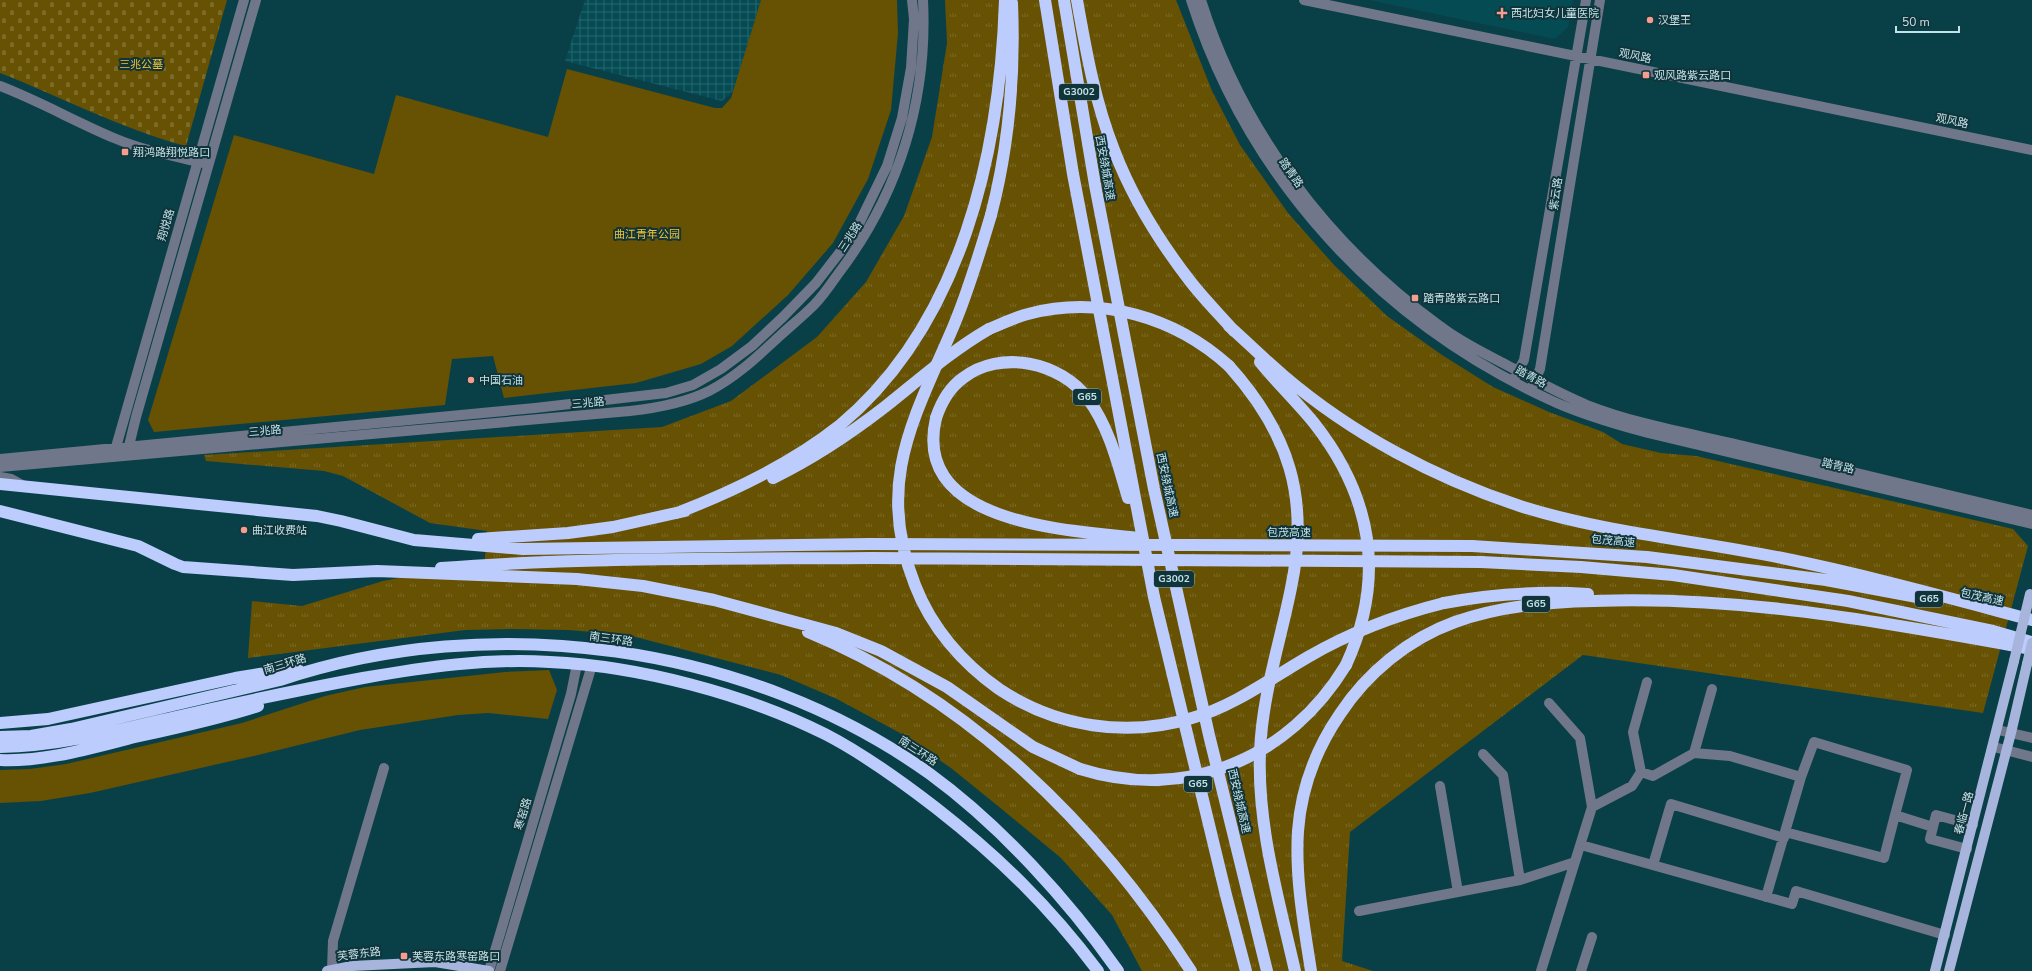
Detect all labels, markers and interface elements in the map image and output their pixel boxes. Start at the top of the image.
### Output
place label: 西北妇女儿童医院 [1511,6,1599,21]
marker: 西北妇女儿童医院 [1496,7,1508,19]
scale bar [1896,8,1959,34]
place label: 汉堡王 [1658,13,1691,28]
text: 50 m [1902,14,1930,30]
marker: 汉堡王 [1645,15,1655,25]
street label: 观风路 [1617,45,1653,67]
park label: 三兆公墓 [119,57,163,72]
place label: 观风路紫云路口 [1654,68,1731,83]
marker: 观风路紫云路口 [1641,70,1651,80]
road number: G3002 [1059,84,1099,100]
street label: 观风路 [1934,110,1970,132]
street label: 西安绕城高速 [1092,134,1118,202]
place label: 翔鸿路翔悦路口 [133,145,210,160]
marker: 翔鸿路翔悦路口 [120,147,130,157]
street label: 踏青路 [1275,155,1307,191]
street label: 紫云路 [1546,177,1566,211]
street label: 翔悦路 [154,207,178,243]
street label: 三兆路 [835,219,865,255]
park label: 曲江青年公园 [614,227,680,242]
place label: 踏青路紫云路口 [1423,291,1500,306]
marker: 踏青路紫云路口 [1410,293,1420,303]
street label: 踏青路 [1513,363,1549,391]
place label: 中国石油 [479,373,523,388]
marker: 中国石油 [466,375,476,385]
road number: G65 [1073,389,1101,405]
street label: 三兆路 [571,394,605,412]
street label: 三兆路 [248,422,282,440]
street label: 西安绕城高速 [1153,451,1181,519]
street label: 踏青路 [1820,455,1856,477]
place label: 曲江收费站 [252,523,307,538]
marker: 曲江收费站 [239,525,249,535]
street label: 包茂高速 [1267,525,1311,540]
street label: 包茂高速 [1590,532,1636,550]
road number: G3002 [1154,571,1194,587]
street label: 包茂高速 [1959,585,2005,609]
road number: G65 [1915,591,1943,607]
road number: G65 [1522,596,1550,612]
street label: 南三环路 [588,629,634,649]
street label: 南三环路 [262,650,308,678]
street label: 南三环路 [895,733,941,769]
street label: 西安绕城高速 [1224,767,1254,835]
road number: G65 [1184,776,1212,792]
street label: 春临一路 [1951,790,1977,836]
street label: 寒窑路 [511,796,535,832]
street label: 芙蓉东路 [336,944,382,964]
place label: 芙蓉东路寒窑路口 [412,949,500,964]
marker: 芙蓉东路寒窑路口 [399,951,409,961]

